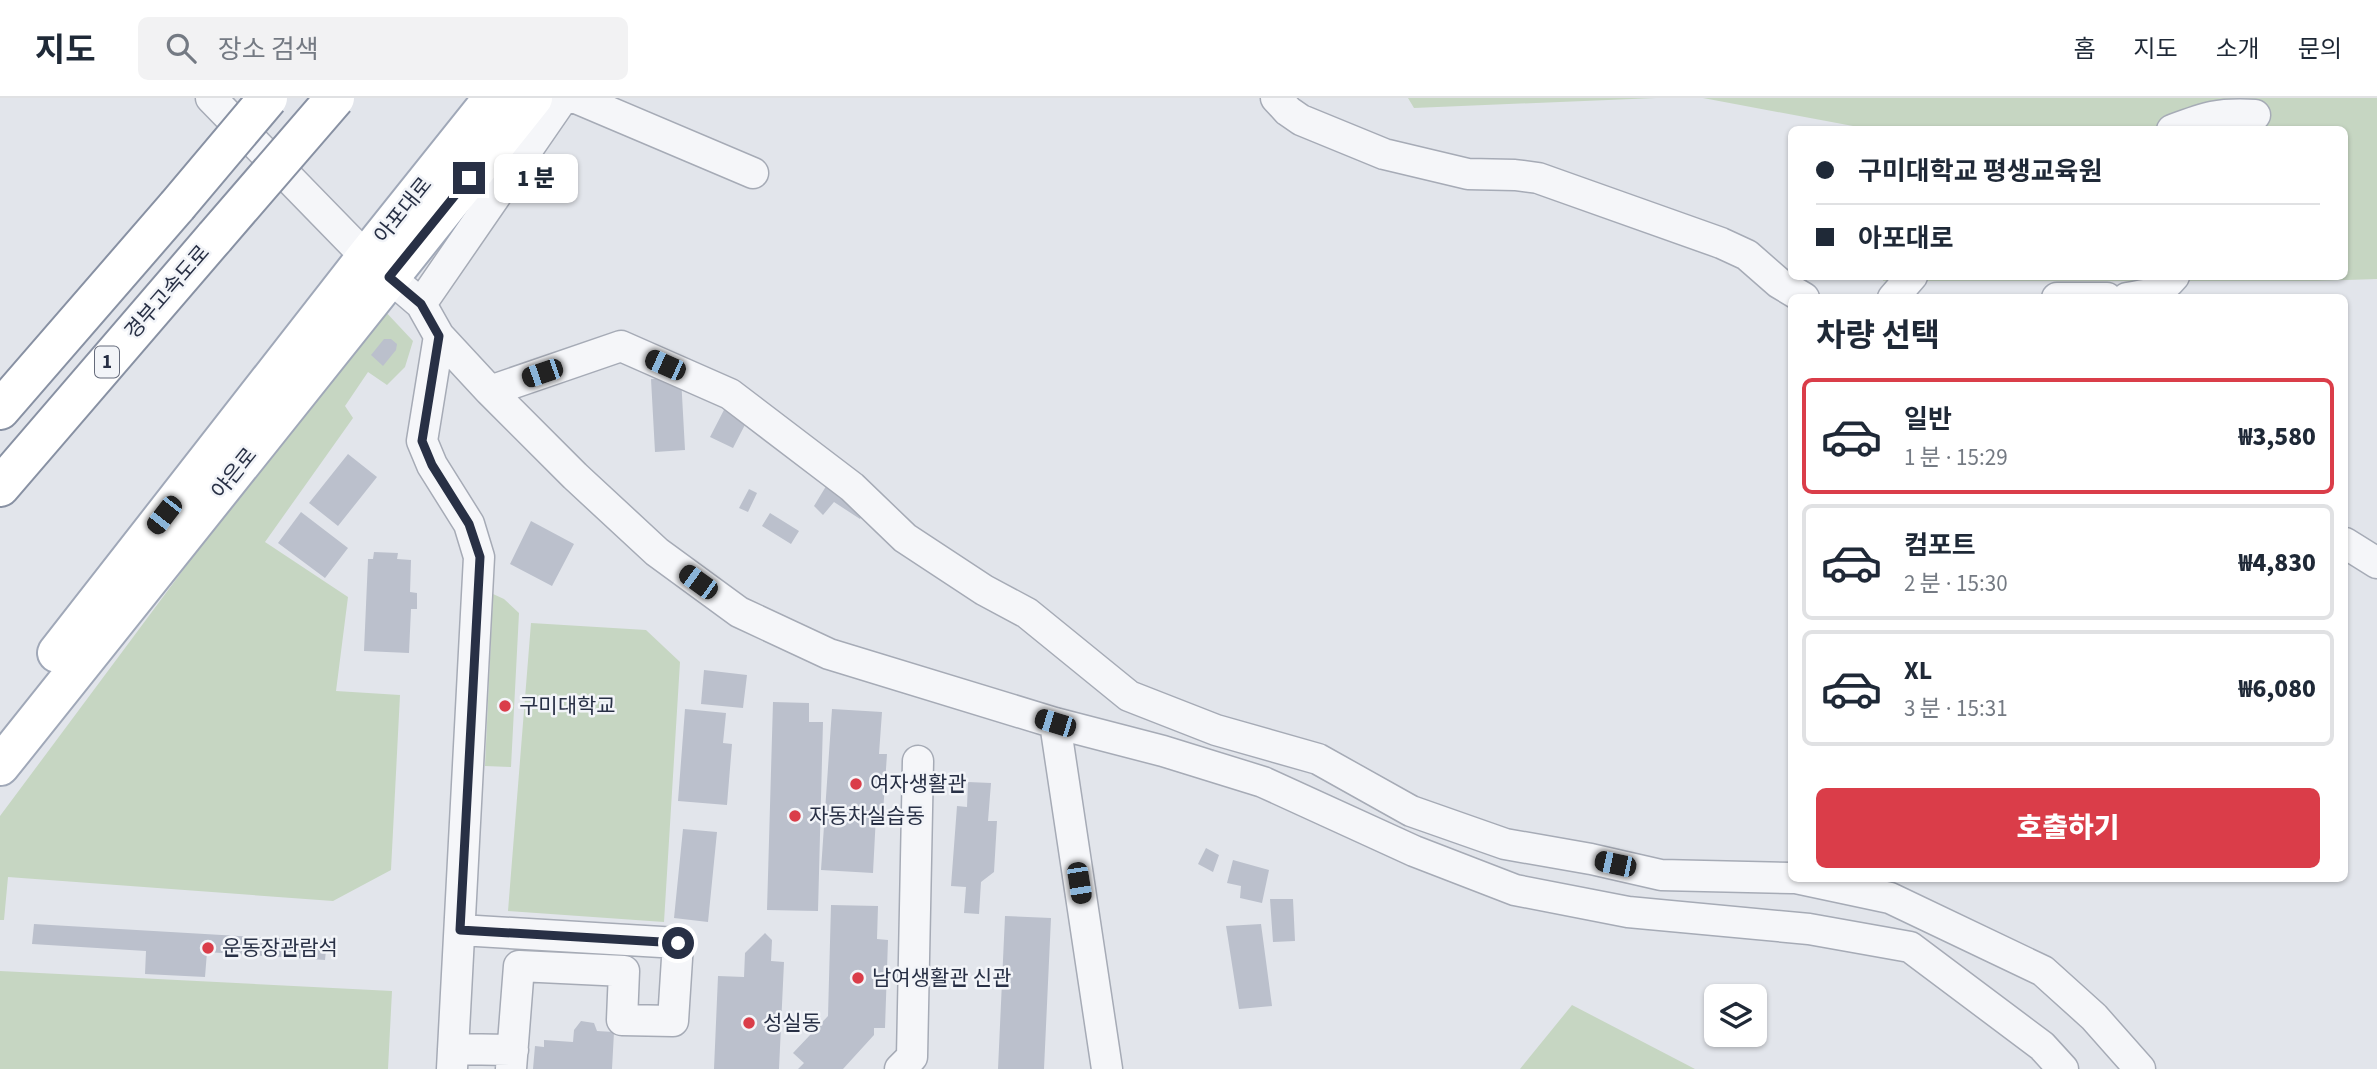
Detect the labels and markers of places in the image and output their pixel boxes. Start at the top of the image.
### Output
place label: 구미대학교 [519,691,616,721]
marker: 구미대학교 [497,698,513,714]
place label: 여자생활관 [870,769,967,799]
marker: 여자생활관 [848,776,864,792]
place label: 자동차실습동 [809,801,925,831]
marker: 자동차실습동 [787,808,803,824]
place label: 운동장관람석 [222,933,338,963]
marker: 운동장관람석 [200,940,216,956]
place label: 남여생활관 신관 [872,963,1011,993]
marker: 남여생활관 신관 [850,970,866,986]
place label: 성실동 [763,1008,821,1038]
marker: 성실동 [741,1015,757,1031]

